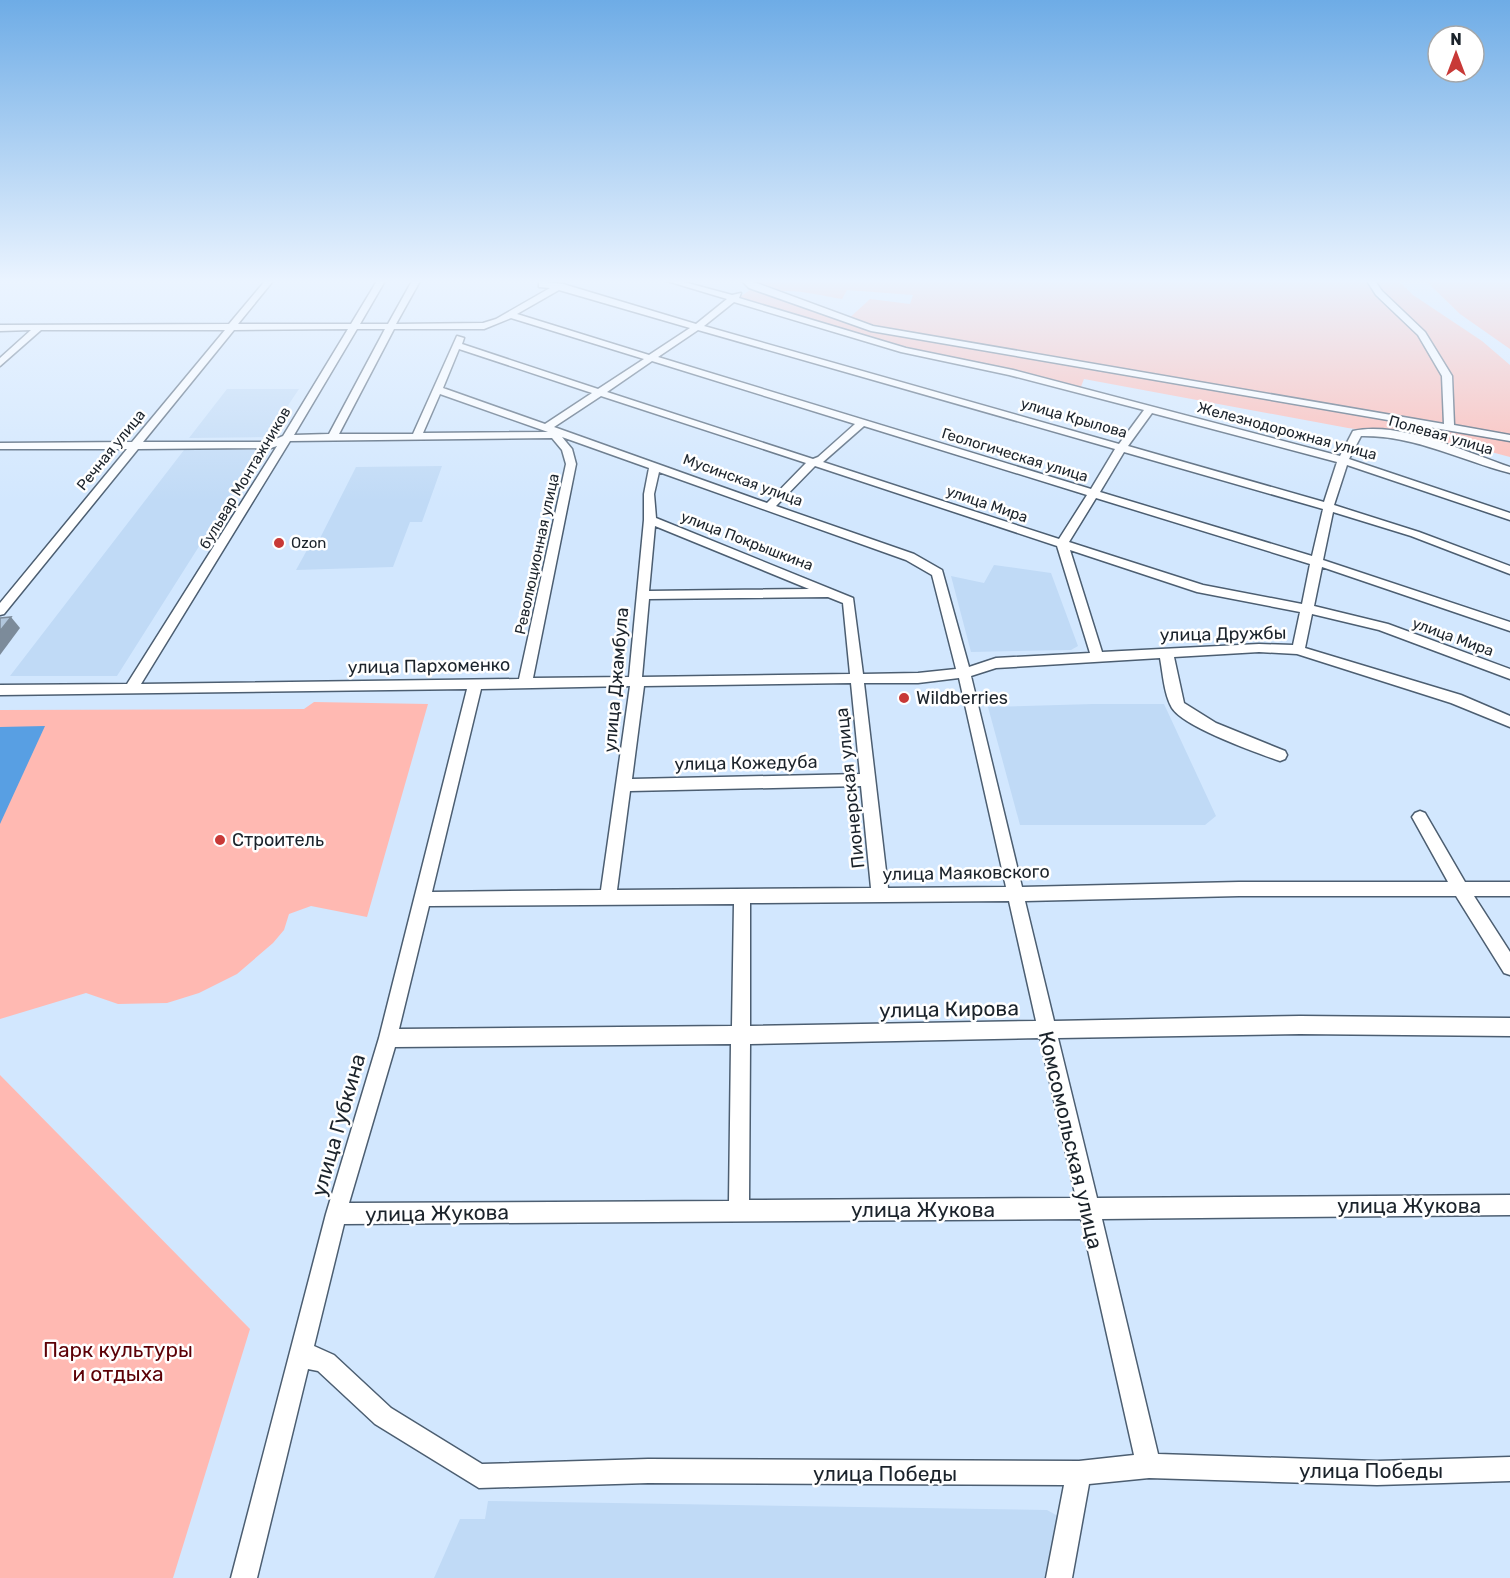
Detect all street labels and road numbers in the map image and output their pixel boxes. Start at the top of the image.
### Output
street label: улица Крылова [1019,394,1129,442]
street label: Железнодорожная улица [1195,398,1379,464]
street label: бульвар Монтажников [195,404,295,552]
street label: Речная улица [73,406,149,494]
street label: Полевая улица [1387,411,1495,459]
street label: Геологическая улица [940,424,1090,486]
street label: Мусинская улица [681,450,805,510]
street label: Революционная улица [511,472,563,636]
street label: улица Мира [944,482,1030,526]
street label: улица Покрышкина [678,507,816,575]
street label: улица Джамбула [599,606,633,754]
street label: улица Мира [1410,614,1496,660]
street label: улица Дружбы [1159,622,1287,646]
street label: улица Пархоменко [348,654,510,678]
street label: Пионерская улица [831,707,869,869]
street label: улица Кожедуба [674,751,818,775]
street label: улица Маяковского [882,861,1050,885]
street label: улица Кирова [879,995,1019,1023]
street label: Комсомольская улица [1034,1028,1108,1252]
street label: улица Губкина [306,1051,370,1199]
street label: улица Жукова [1337,1193,1481,1218]
street label: улица Жукова [851,1197,995,1222]
street label: улица Жукова [365,1199,509,1227]
street label: улица Победы [1299,1458,1443,1483]
street label: улица Победы [813,1461,957,1486]

